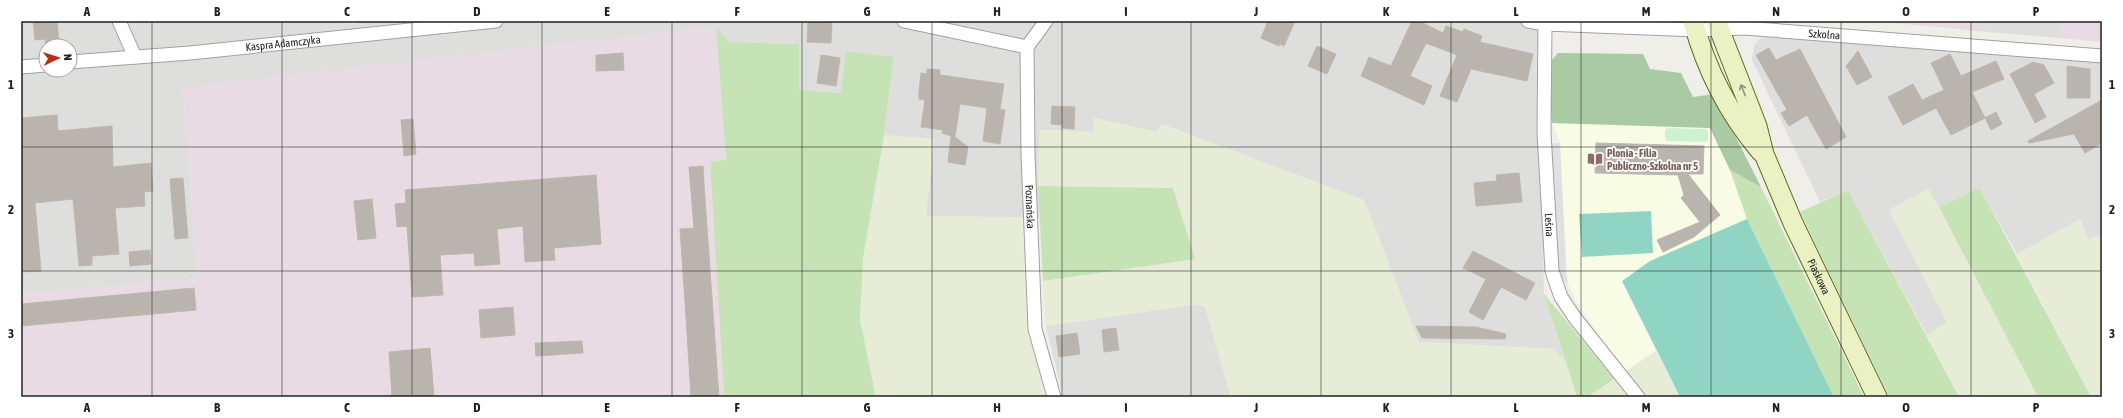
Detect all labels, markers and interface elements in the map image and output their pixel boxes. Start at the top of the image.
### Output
text: A [83,4,91,19]
text: B [214,4,221,19]
text: C [344,4,350,19]
text: D [473,4,481,19]
text: E [604,4,610,19]
text: F [734,4,740,19]
text: G [864,4,871,19]
text: H [993,4,1001,19]
text: I [1124,4,1128,19]
text: J [1253,4,1258,19]
text: K [1383,4,1390,19]
text: L [1513,4,1519,19]
text: M [1642,4,1651,19]
text: N [1772,4,1780,19]
text: O [1902,4,1910,19]
text: P [2033,4,2040,19]
street label: Szkolna [1808,27,1841,42]
street label: Kaspra Adamczyka [245,33,321,53]
north arrow [38,38,78,78]
text: N [62,54,74,61]
text: 1 [8,77,14,92]
text: 1 [2109,77,2115,92]
one-way arrow [1738,84,1746,96]
place label: Płonia - Filia Publiczno-Szkolna nr 5 [1607,147,1698,172]
library icon: Płonia - Filia Publiczno-Szkolna nr 5 [1586,150,1604,168]
street label: Poznańska [1023,185,1037,229]
text: 2 [8,202,14,217]
text: 2 [2109,202,2115,217]
street label: Leśna [1543,213,1556,237]
street label: Piaskowa [1805,257,1833,296]
text: 3 [8,326,14,341]
text: 3 [2109,326,2115,341]
text: A [83,400,91,415]
text: B [214,400,221,415]
text: C [344,400,350,415]
text: D [473,400,481,415]
text: E [604,400,610,415]
text: F [734,400,740,415]
text: G [864,400,871,415]
text: H [993,400,1001,415]
text: I [1124,400,1128,415]
text: J [1253,400,1258,415]
text: K [1383,400,1390,415]
text: L [1513,400,1519,415]
text: M [1642,400,1651,415]
text: N [1772,400,1780,415]
text: O [1902,400,1910,415]
text: P [2033,400,2040,415]

